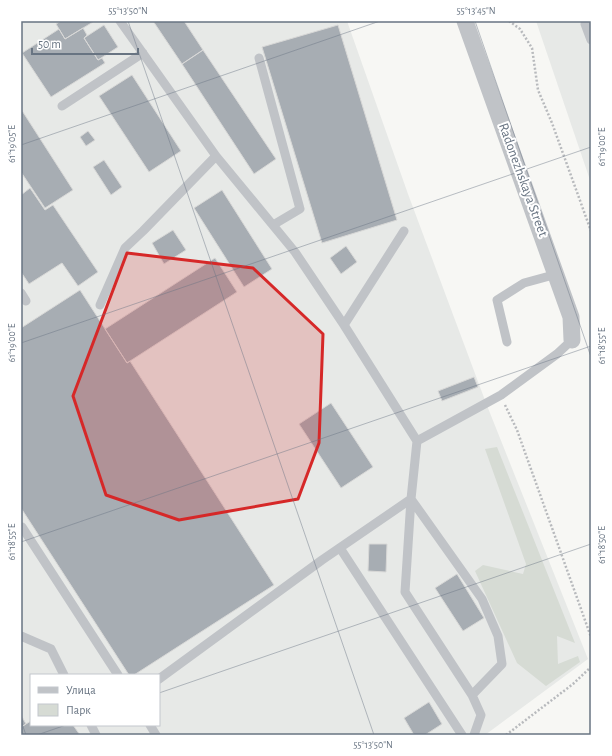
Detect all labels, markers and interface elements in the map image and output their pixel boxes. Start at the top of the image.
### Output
text: 55°13'50"N [108,6,148,16]
text: 55°13'45"N [456,6,496,16]
scale bar [32,30,138,56]
text: 50 m [38,38,61,50]
street label: Radonezhskaya Street [496,121,550,239]
text: 61°19'05"E [7,125,17,163]
text: 61°19'00"E [597,127,607,167]
text: 61°19'00"E [7,323,17,363]
text: 61°18'55"E [597,327,607,364]
text: 61°18'55"E [7,523,17,560]
text: 61°18'50"E [597,526,607,564]
legend [30,674,160,726]
text: Улица [66,684,96,696]
text: Парк [66,704,91,716]
text: 55°13'50"N [353,740,393,750]

